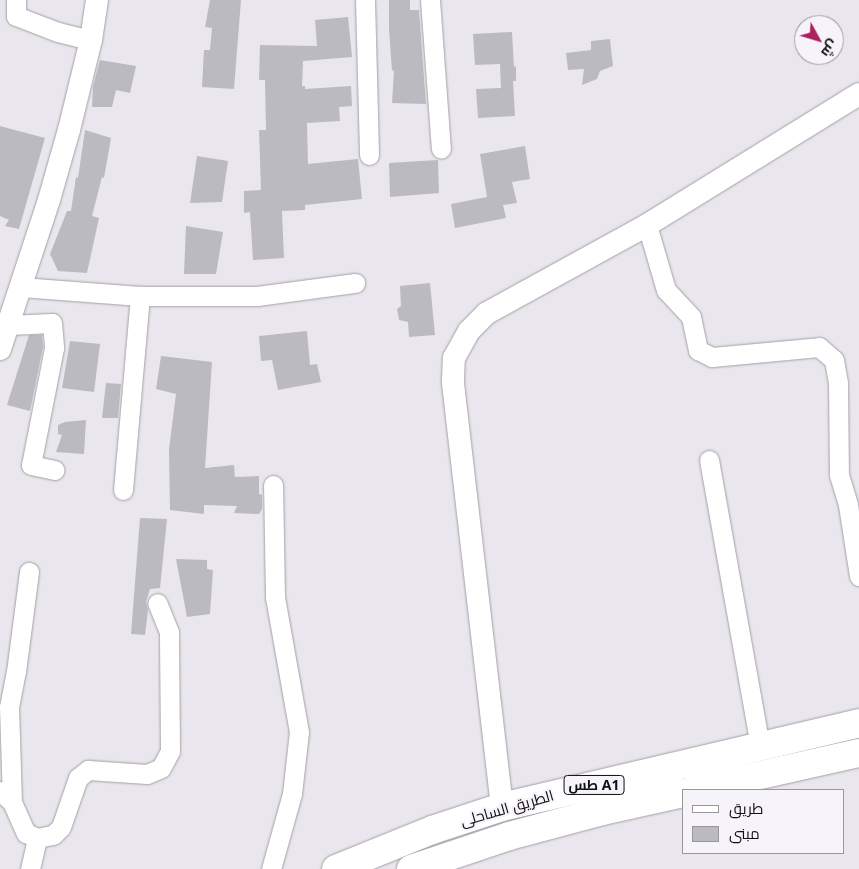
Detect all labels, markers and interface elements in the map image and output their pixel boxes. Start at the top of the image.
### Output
north arrow [794,15,844,65]
text: ش [817,36,843,62]
road number: طس A1 [563,774,625,796]
street label: الطريق الساحلى [458,786,556,830]
legend [682,789,844,854]
text: طريق [729,798,763,818]
text: مبنى [729,823,760,843]

